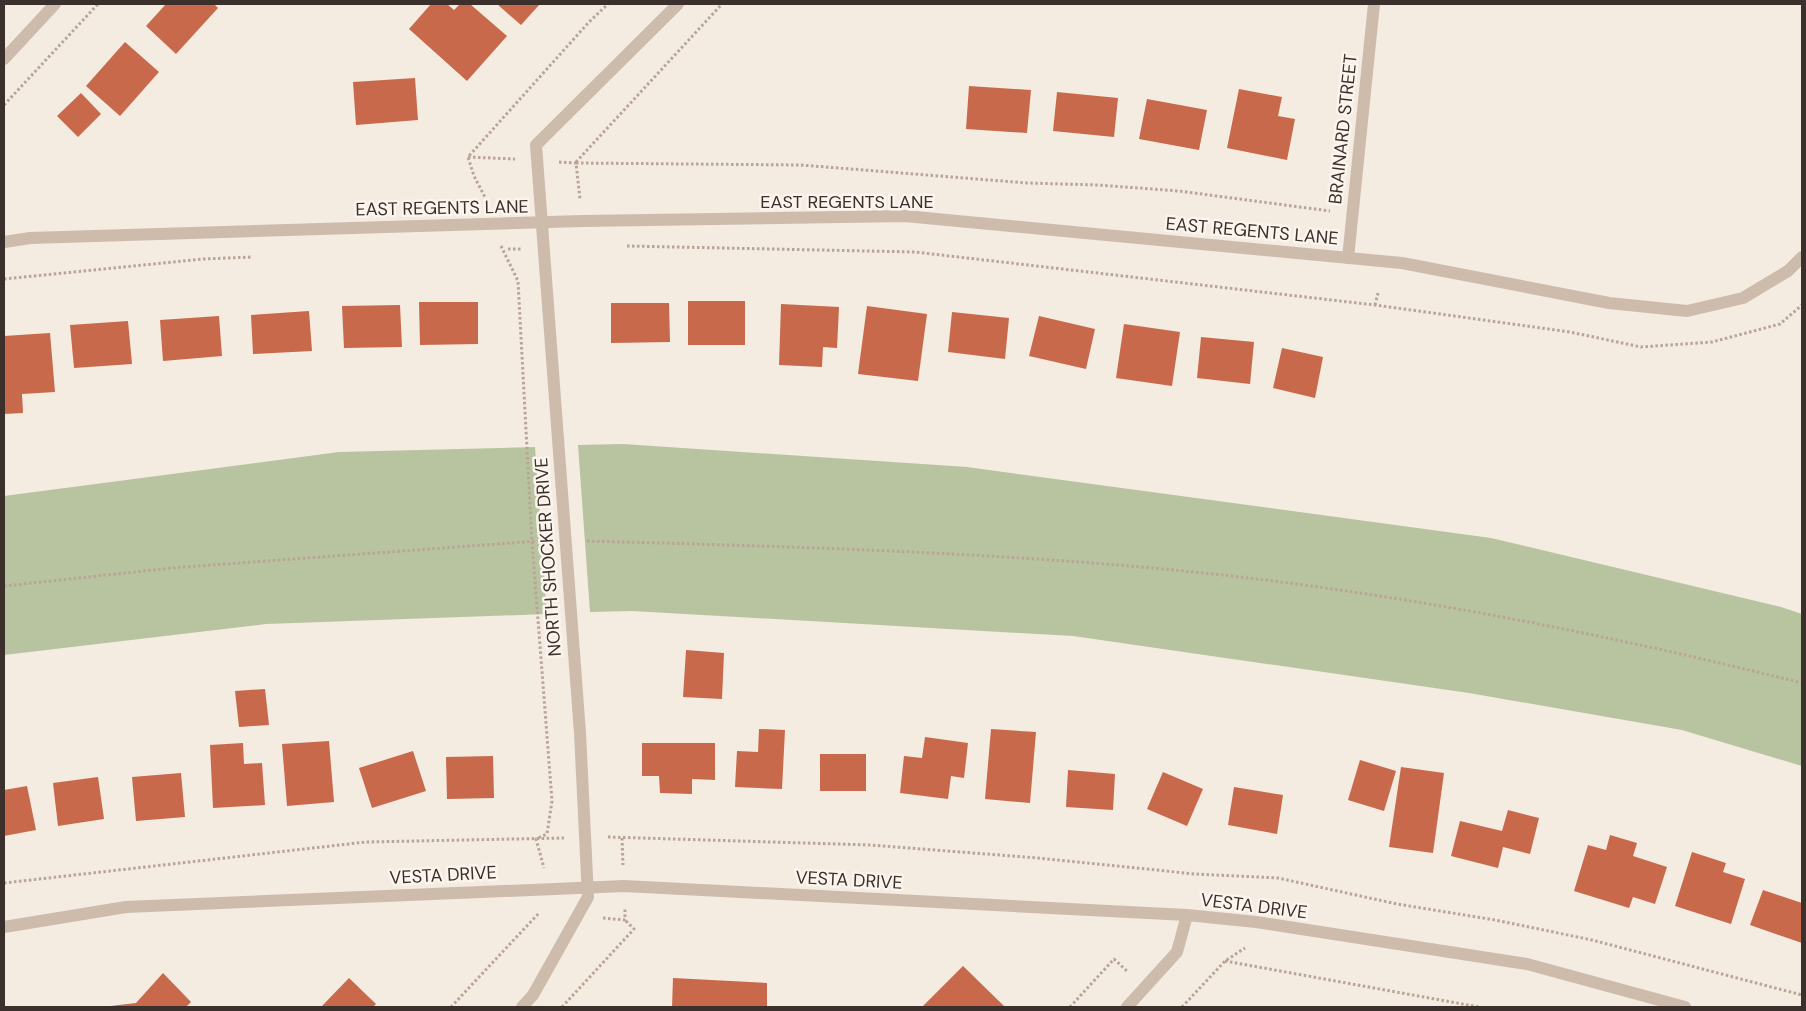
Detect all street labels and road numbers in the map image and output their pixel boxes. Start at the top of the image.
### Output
street label: BRAINARD STREET [1323,52,1363,206]
street label: EAST REGENTS LANE [760,190,934,214]
street label: EAST REGENTS LANE [355,194,529,222]
street label: EAST REGENTS LANE [1165,211,1339,251]
street label: NORTH SHOCKER DRIVE [529,457,567,657]
street label: VESTA DRIVE [389,860,497,890]
street label: VESTA DRIVE [795,865,903,895]
street label: VESTA DRIVE [1199,888,1309,924]

